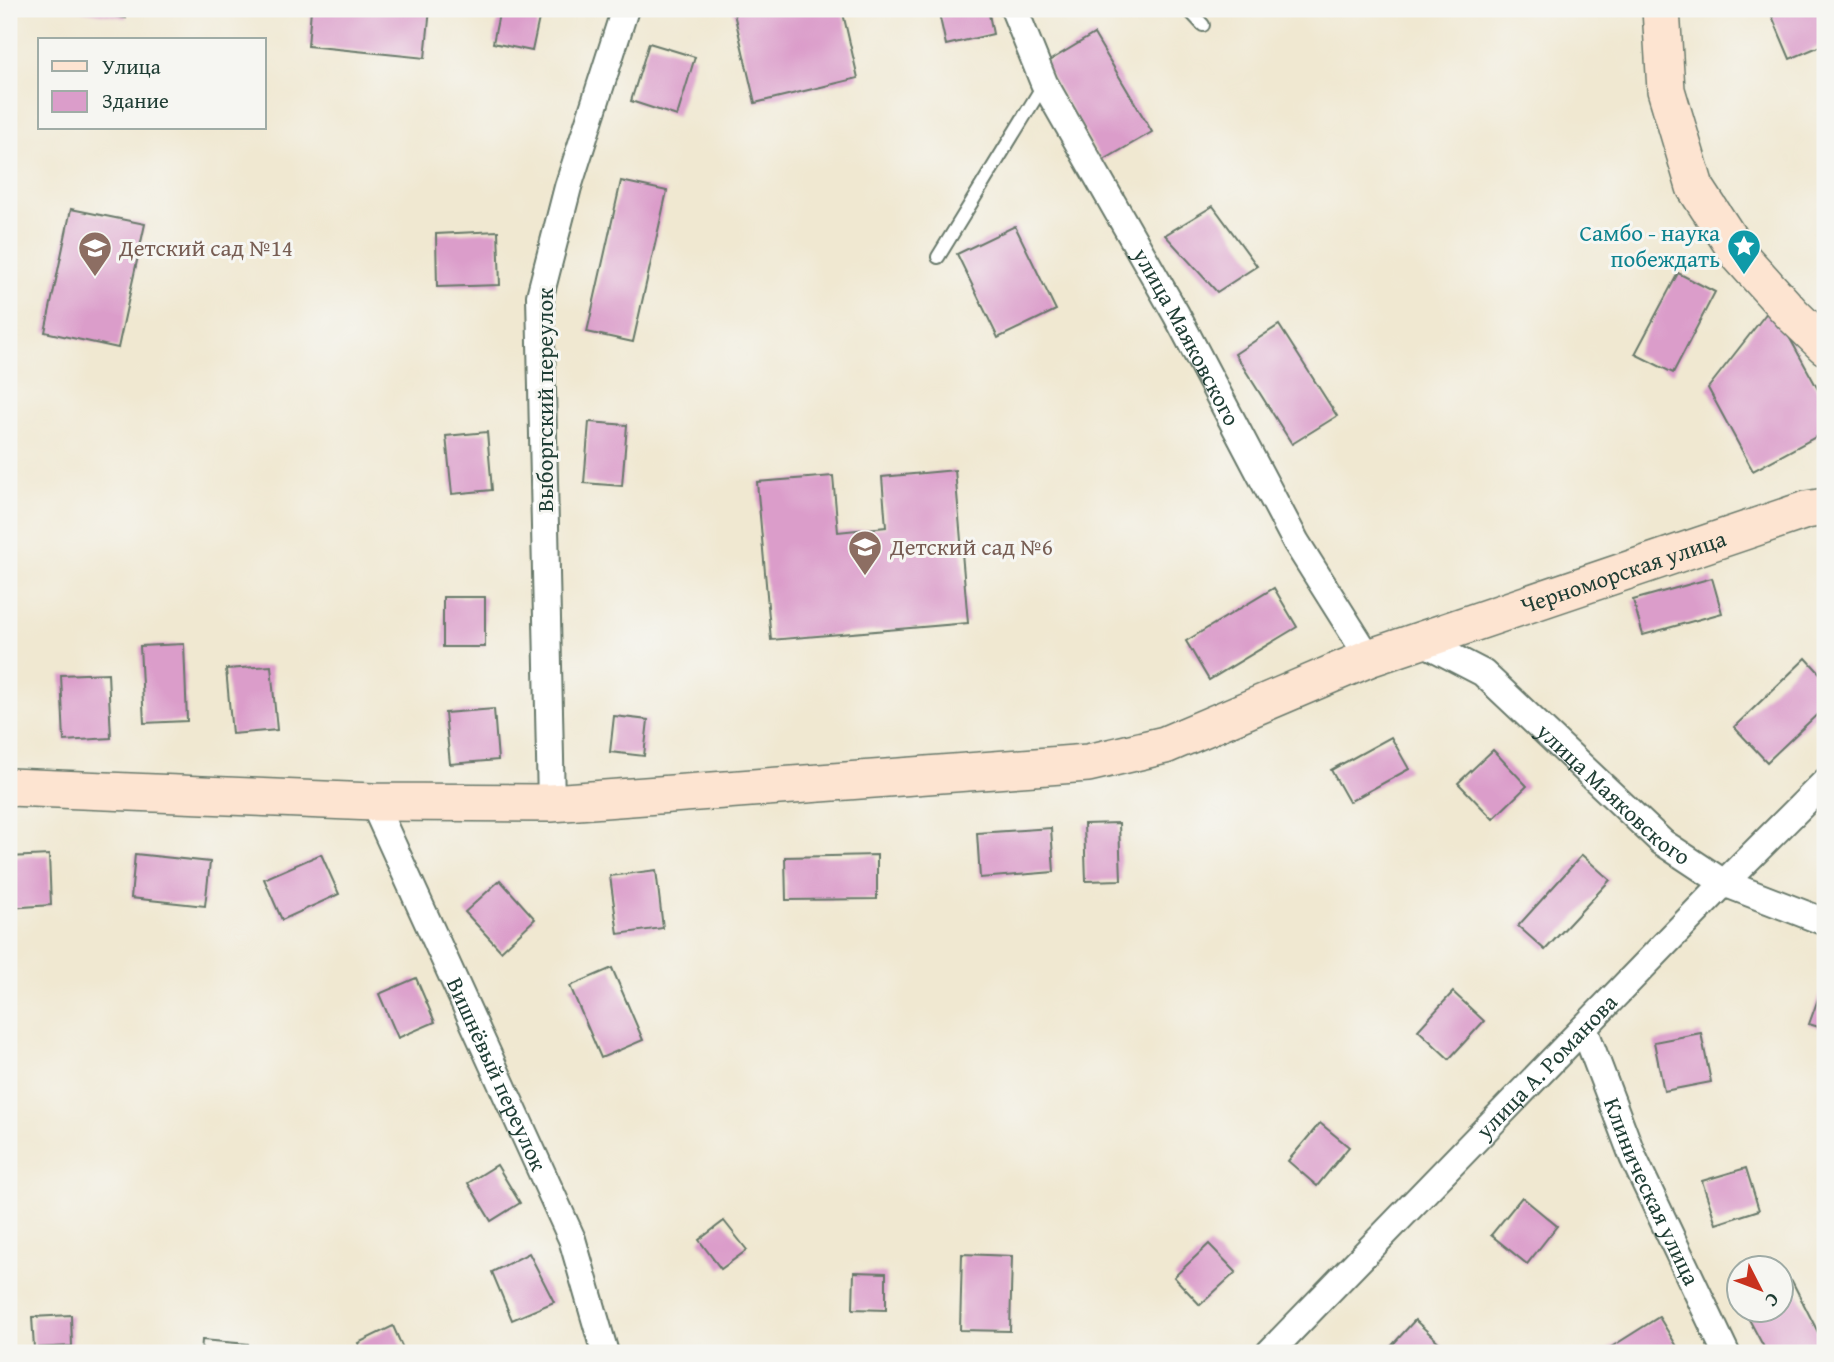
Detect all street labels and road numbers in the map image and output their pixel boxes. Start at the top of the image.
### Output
street label: улица Маяковского [1125,240,1249,431]
street label: Выборгский переулок [528,288,561,512]
street label: Черноморская улица [1516,521,1730,622]
street label: улица Маяковского [1529,714,1697,873]
street label: Вишнёвый переулок [439,972,556,1176]
street label: улица А. Романова [1467,986,1624,1147]
street label: Клиническая улица [1596,1093,1709,1291]

